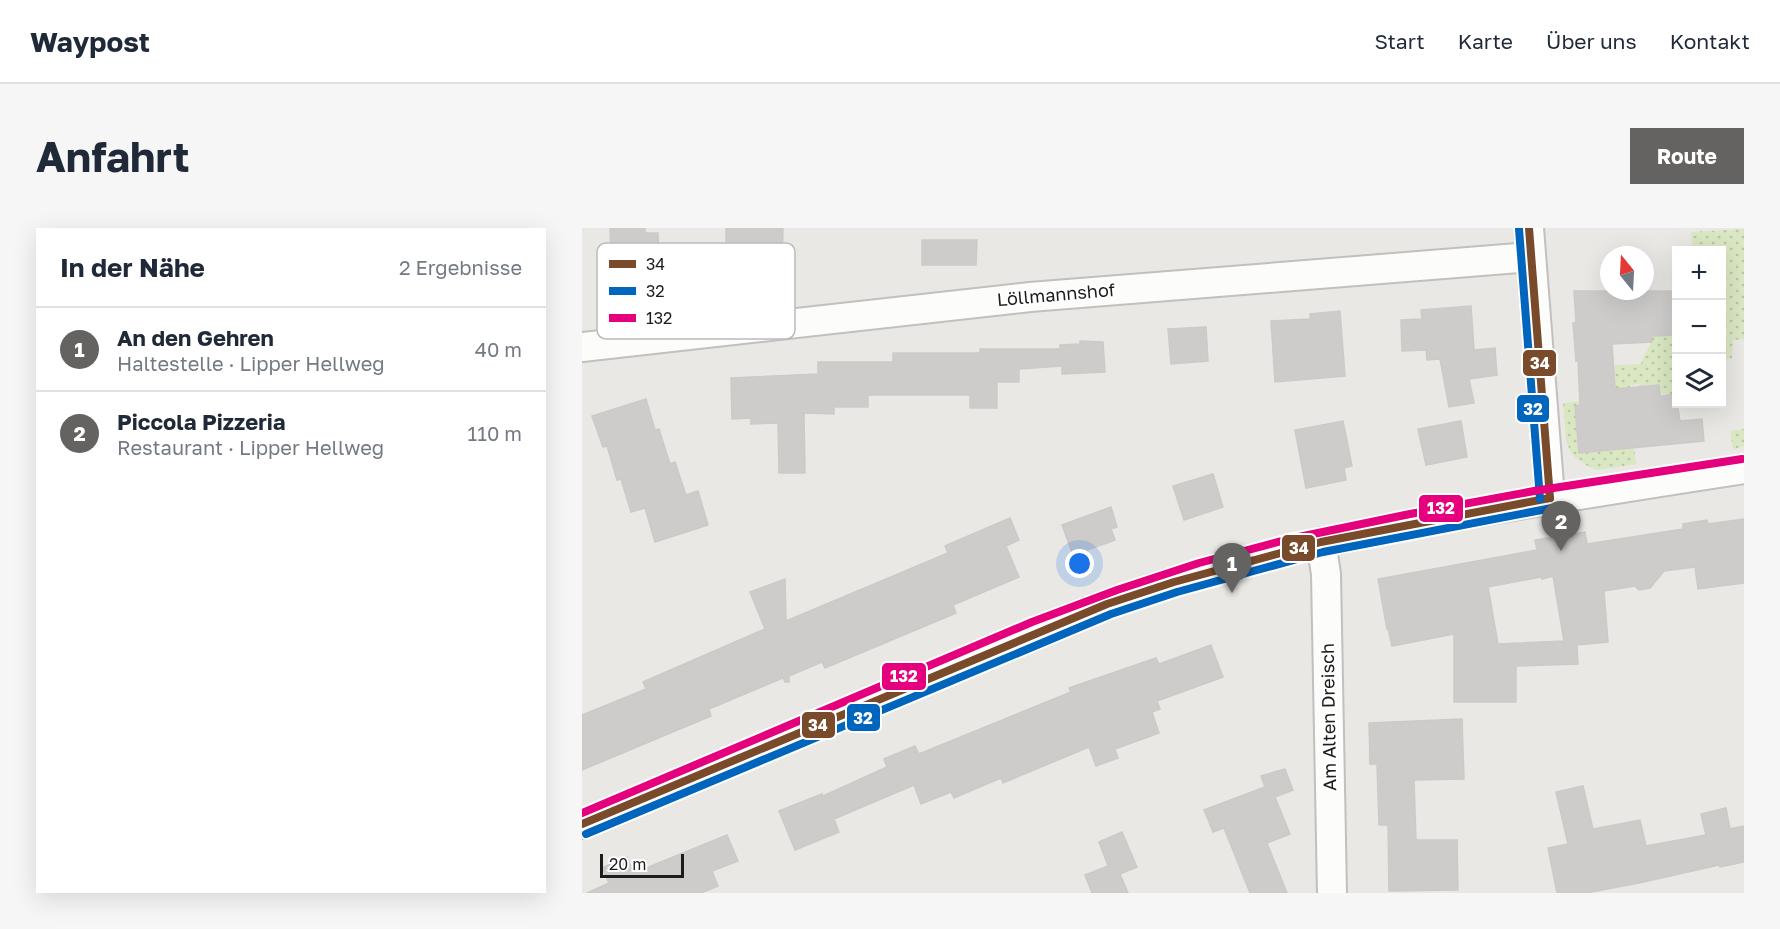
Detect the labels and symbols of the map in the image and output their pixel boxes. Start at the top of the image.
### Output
legend [597,243,795,339]
north arrow [1600,246,1654,300]
text: 34 [646,254,665,274]
street label: Löllmannshof [996,278,1116,310]
text: 32 [646,281,665,301]
text: 132 [646,308,672,328]
line badge: 34 [1522,349,1557,377]
text: 34 [1530,353,1550,373]
line badge: 32 [1516,394,1550,423]
text: 32 [1523,399,1543,419]
line badge: 132 [1418,494,1464,523]
text: 132 [1427,498,1455,518]
pin: 2 [1542,502,1580,551]
line badge: 34 [1281,534,1316,562]
text: 34 [1289,538,1309,558]
pin: 1 [1212,544,1252,593]
your location [1065,549,1094,578]
street label: Am Alten Dreisch [1316,643,1340,791]
line badge: 132 [881,662,927,691]
text: 132 [890,666,918,686]
line badge: 32 [846,703,881,732]
text: 32 [853,708,873,728]
line badge: 34 [801,711,836,739]
text: 34 [808,715,828,735]
scale bar [600,851,684,878]

